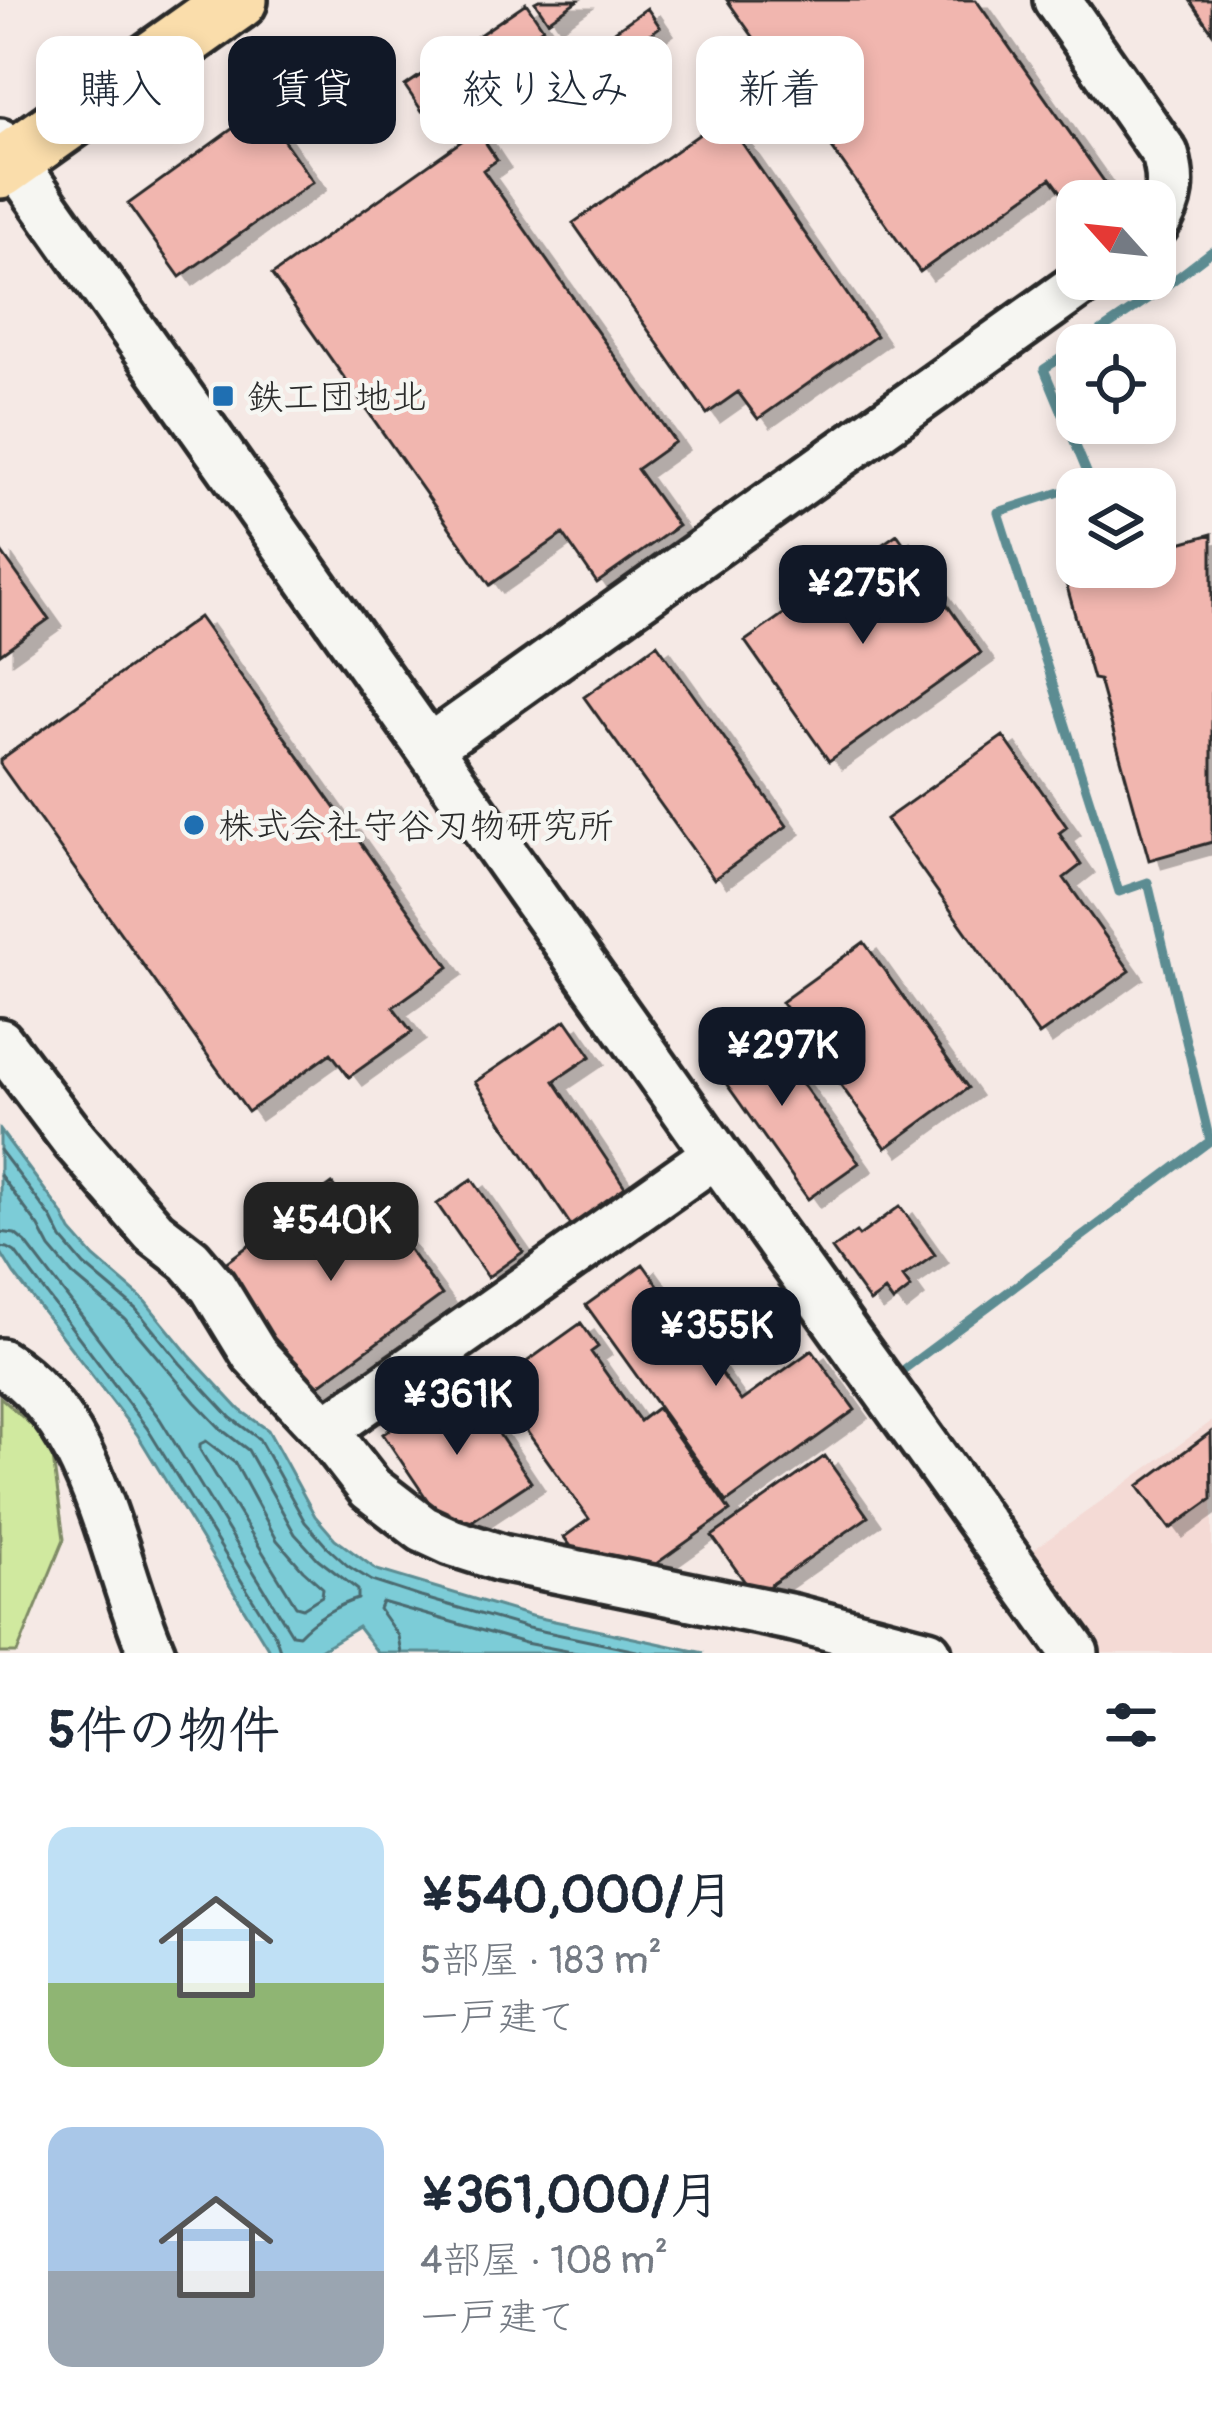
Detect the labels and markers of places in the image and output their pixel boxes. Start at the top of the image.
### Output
place label: 鉄工団地北 [247,375,427,420]
marker: 鉄工団地北 [210,383,236,409]
pin: ¥275K [779,545,947,647]
place label: 株式会社守谷刃物研究所 [218,804,614,849]
marker: 株式会社守谷刃物研究所 [181,812,207,838]
pin: ¥297K [698,1007,866,1109]
pin: ¥540K [247,1182,415,1284]
pin: ¥355K [632,1287,800,1389]
pin: ¥361K [373,1356,541,1458]

